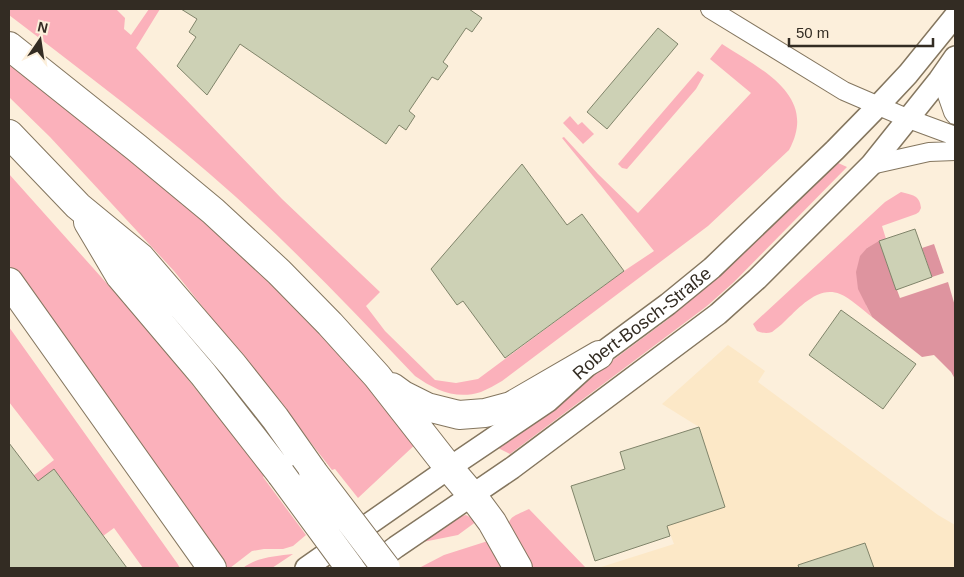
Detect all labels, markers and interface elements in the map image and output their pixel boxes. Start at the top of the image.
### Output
north arrow [15,15,65,65]
scale bar [789,15,933,47]
text: N [36,18,50,36]
text: 50 m [796,24,829,41]
street label: Robert-Bosch-Straße [569,263,715,384]

